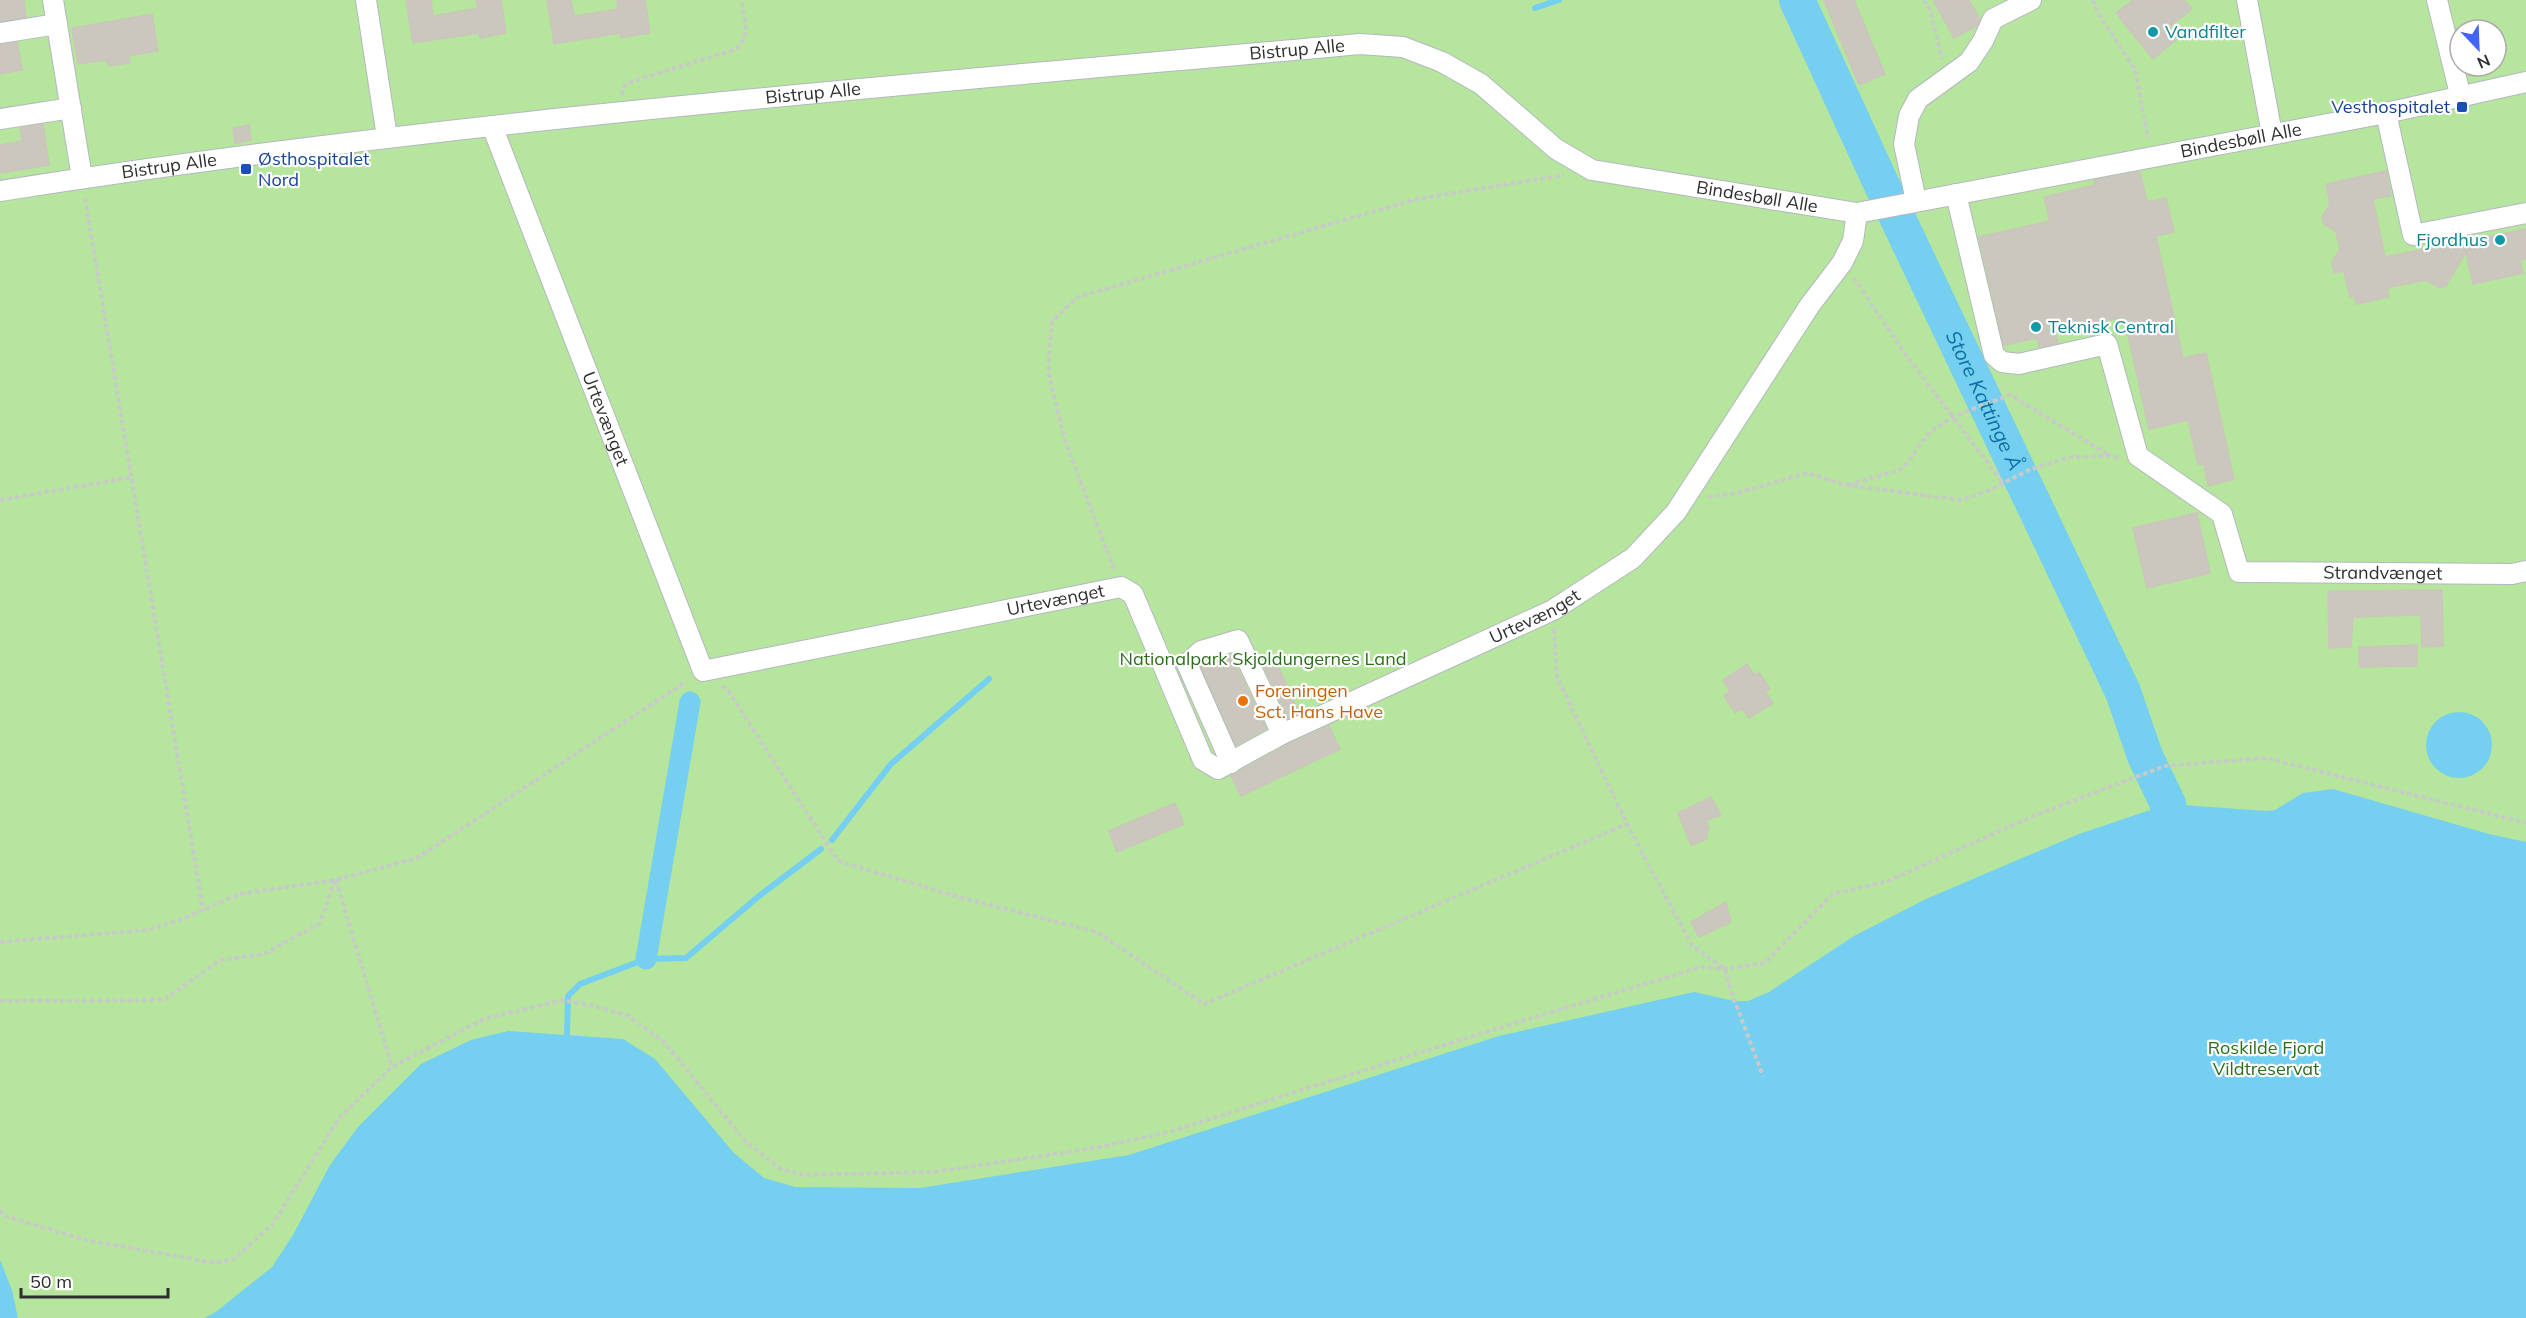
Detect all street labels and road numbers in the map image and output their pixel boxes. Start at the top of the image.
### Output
street label: Bistrup Alle [1248,33,1346,65]
street label: Bistrup Alle [764,77,862,109]
street label: Bindesbøll Alle [2178,117,2303,163]
street label: Bistrup Alle [120,148,218,184]
street label: Bindesbøll Alle [1695,175,1820,217]
street label: Urtevænget [577,368,634,469]
street label: Strandvænget [2323,561,2442,584]
street label: Urtevænget [1005,579,1106,621]
street label: Urtevænget [1486,584,1584,649]

